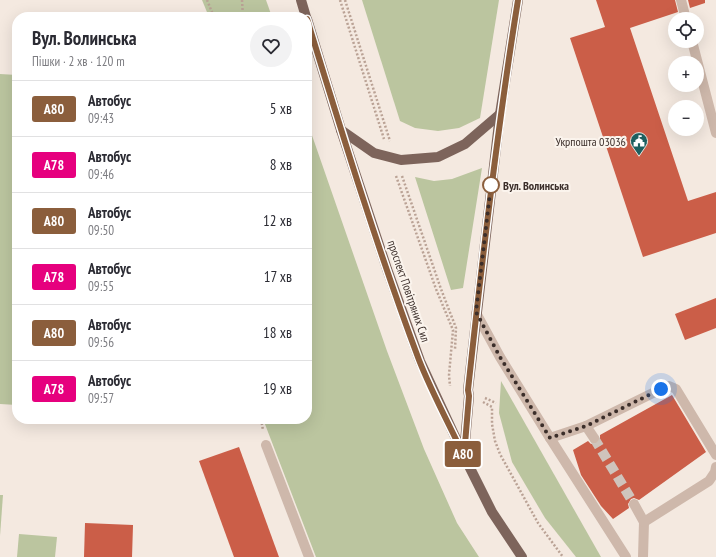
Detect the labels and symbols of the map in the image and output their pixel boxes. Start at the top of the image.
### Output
public building icon: Укрпошта 03036 [629,131,649,156]
place label: Укрпошта 03036 [556,134,626,149]
marker: Вул. Волинська [482,176,500,194]
place label: Вул. Волинська [503,178,569,193]
street label: проспект Повітряних Сил [385,238,433,344]
your location [651,379,671,399]
line badge: А80 [440,441,486,467]

